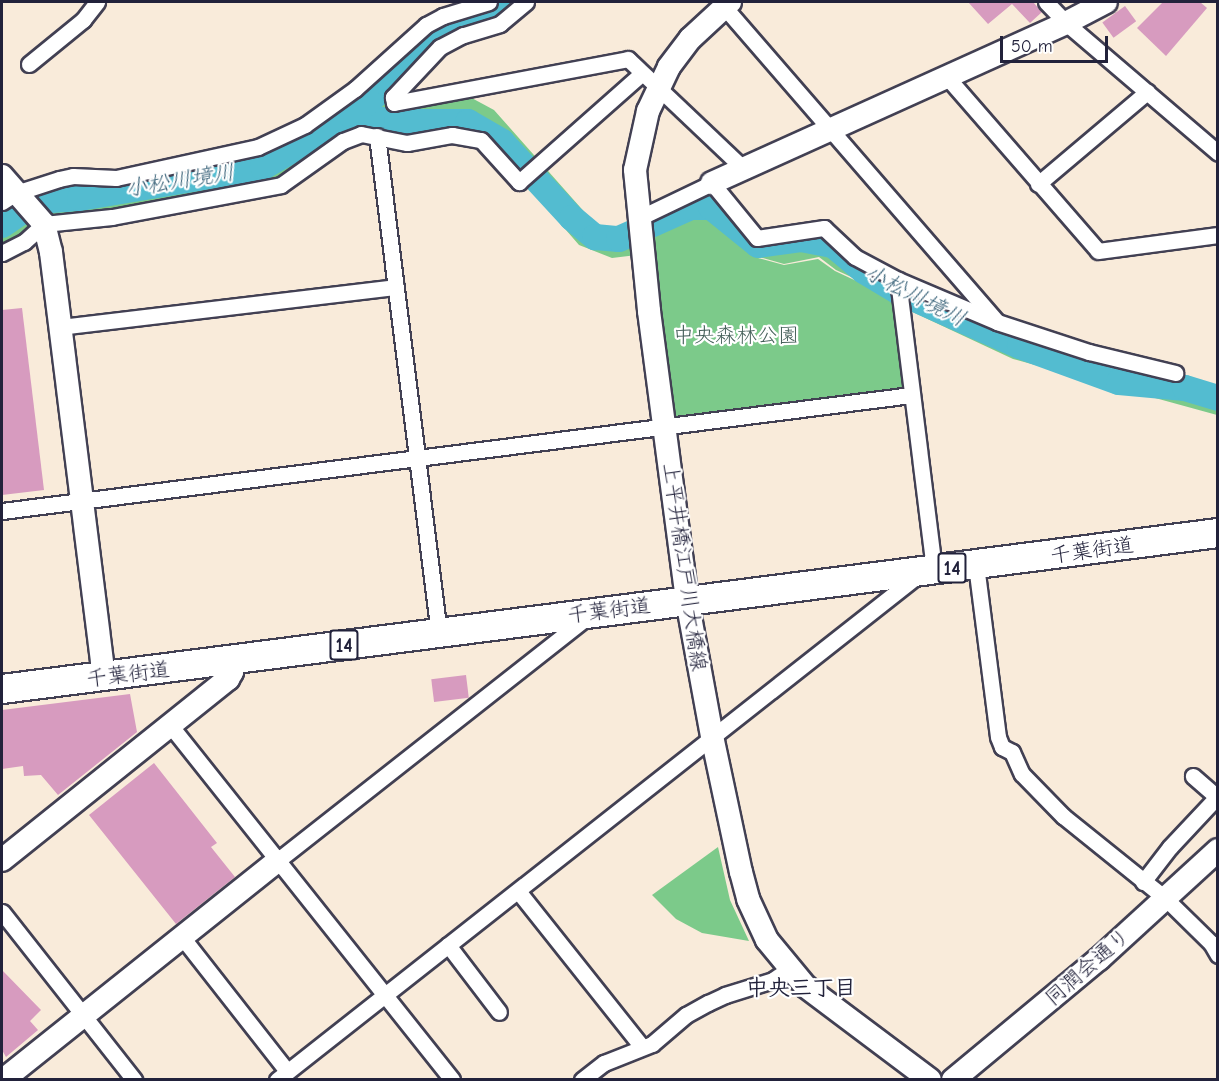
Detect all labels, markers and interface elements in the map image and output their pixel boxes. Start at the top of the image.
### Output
scale bar [1003,24,1111,62]
text: 50 m [1011,36,1053,57]
water label: 小松川境川 [124,159,236,203]
water label: 小松川境川 [860,259,970,333]
park label: 中央森林公園 [673,322,799,348]
street label: 上平井橋江戸川大橋線 [658,461,712,673]
street label: 千葉街道 [1049,532,1135,568]
road number: 14 [937,551,967,585]
street label: 千葉街道 [566,592,652,628]
road number: 14 [329,628,359,662]
street label: 千葉街道 [85,656,171,692]
street label: 同潤会通り [1039,923,1135,1011]
district label: 中央三丁目 [746,976,856,1002]

